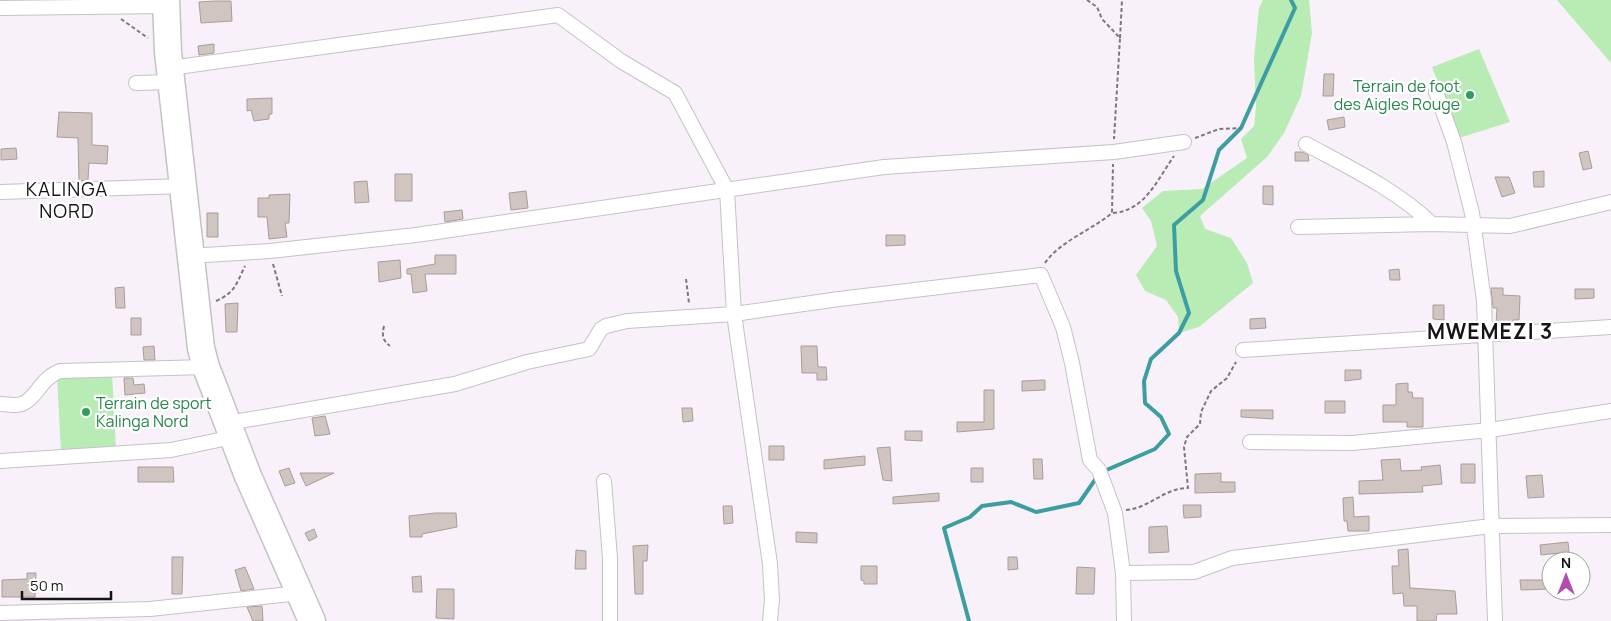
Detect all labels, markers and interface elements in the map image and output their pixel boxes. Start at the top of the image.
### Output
place label: Terrain de foot des Aigles Rouge [1334,75,1460,115]
marker: Terrain de foot des Aigles Rouge [1464,89,1476,101]
district label: KALINGA NORD [26,176,108,224]
district label: MWEMEZI 3 [1427,317,1553,345]
place label: Terrain de sport Kalinga Nord [96,392,212,432]
marker: Terrain de sport Kalinga Nord [80,406,92,418]
north arrow [1541,551,1591,601]
text: N [1561,553,1571,572]
scale bar [22,568,111,600]
text: 50 m [30,575,64,596]

